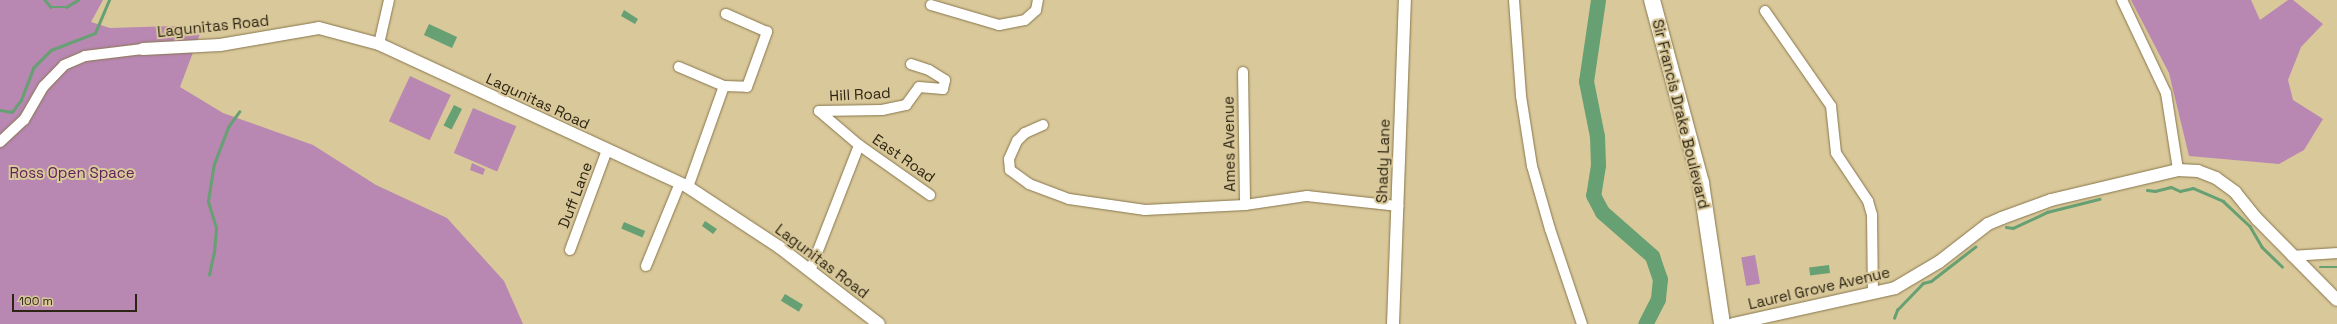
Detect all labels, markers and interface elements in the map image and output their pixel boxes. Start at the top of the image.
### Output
street label: Lagunitas Road [156,11,270,41]
street label: Sir Francis Drake Boulevard [1649,17,1713,211]
street label: Lagunitas Road [483,69,593,133]
street label: Hill Road [829,83,891,105]
street label: Ames Avenue [1219,96,1239,192]
street label: Shady Lane [1373,119,1393,203]
street label: East Road [869,130,939,186]
street label: Duff Lane [554,159,596,231]
park label: Ross Open Space [9,164,135,182]
street label: Lagunitas Road [772,220,872,302]
street label: Laurel Grove Avenue [1746,263,1892,313]
scale bar [14,286,139,312]
text: 100 m [19,293,53,309]

